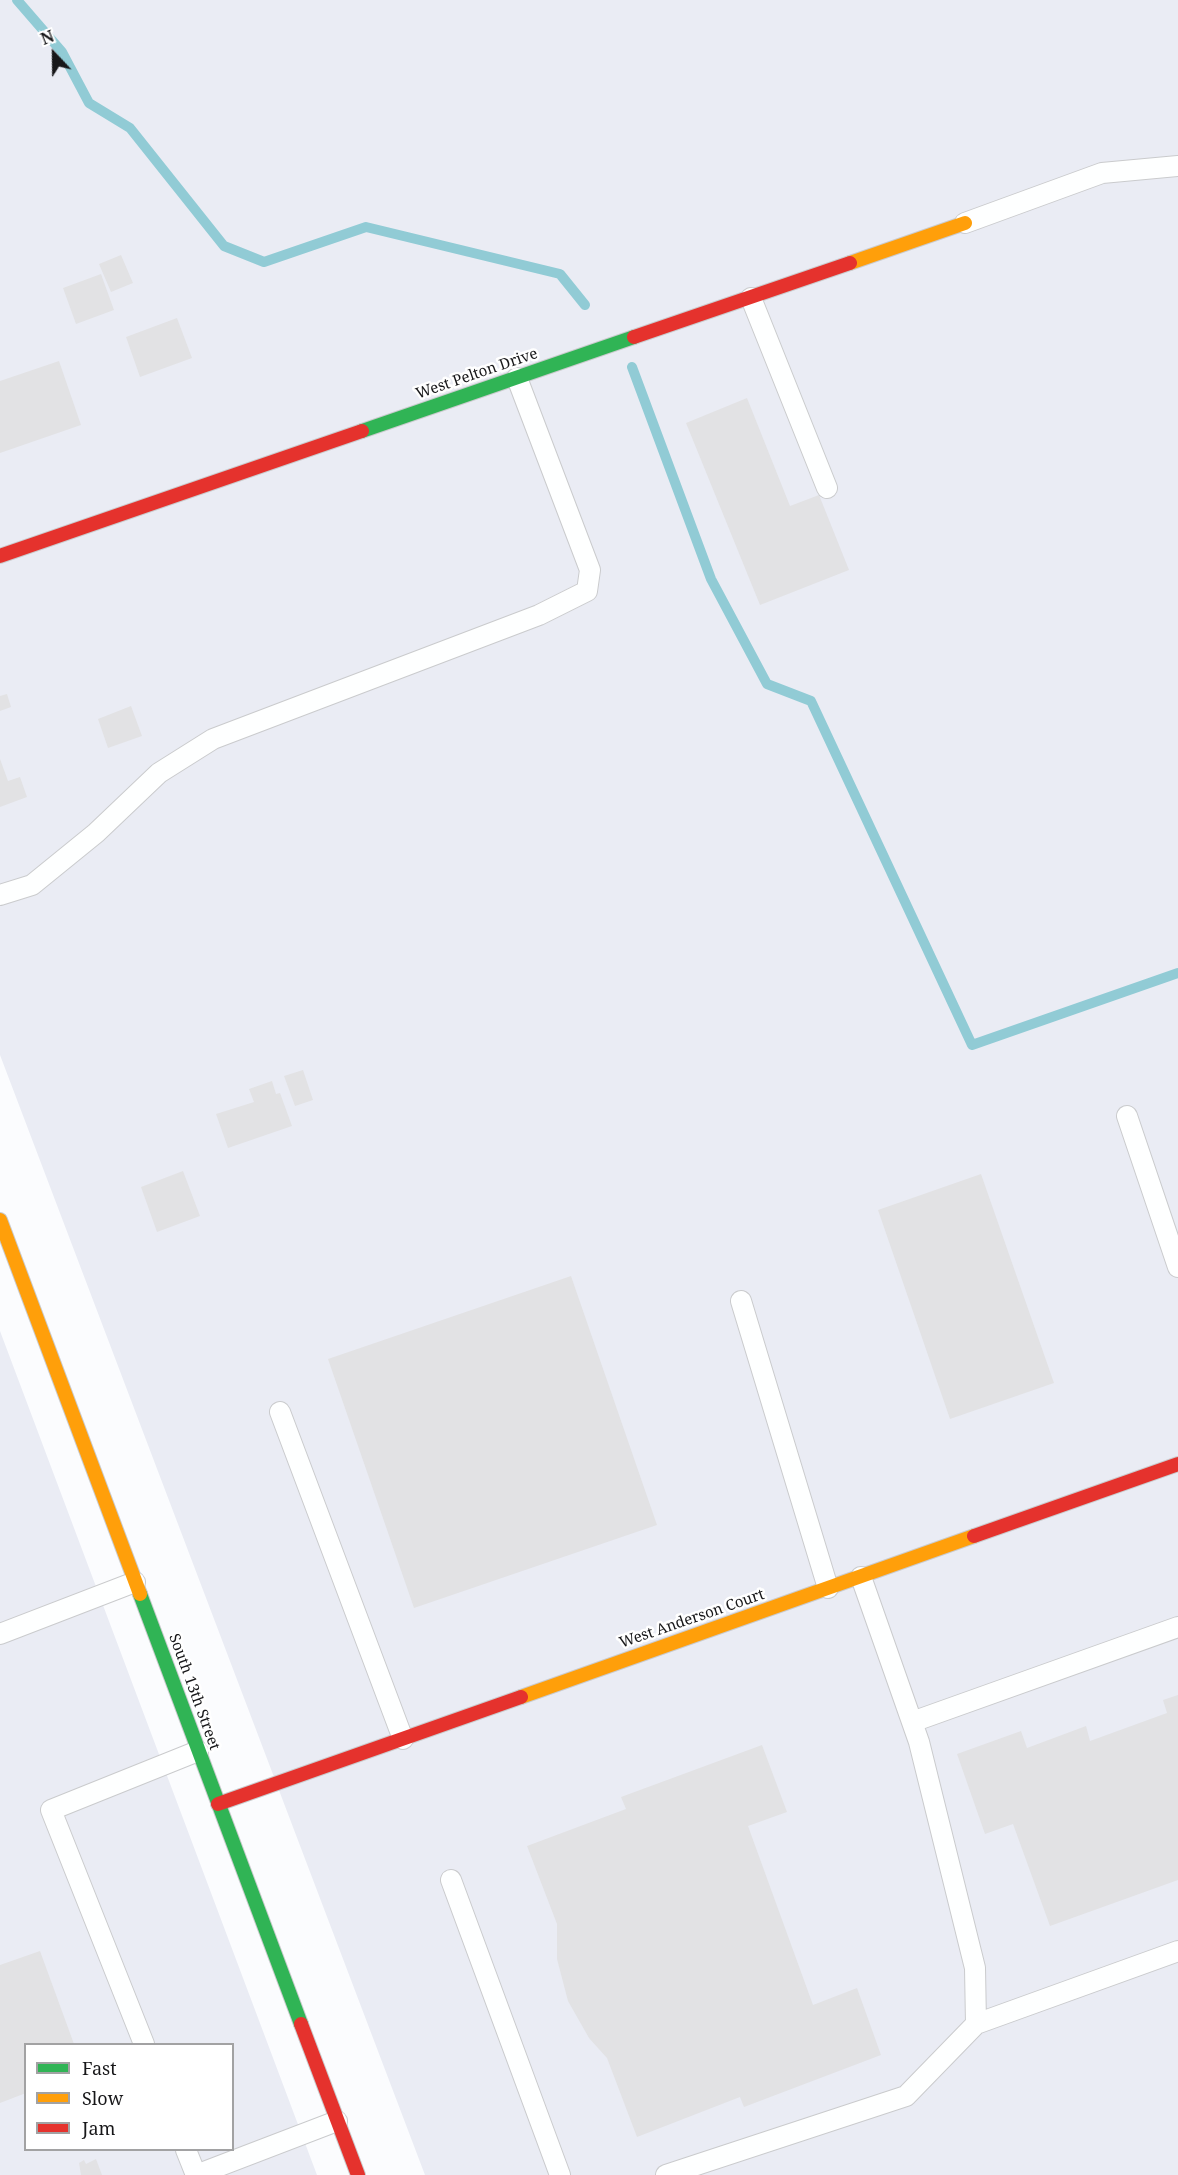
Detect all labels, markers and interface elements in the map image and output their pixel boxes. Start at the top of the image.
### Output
north arrow [24,24,84,84]
text: N [37,25,57,50]
street label: West Pelton Drive [414,345,540,403]
street label: West Anderson Court [617,1586,767,1652]
street label: South 13th Street [165,1631,223,1753]
legend [24,2043,234,2151]
text: Fast [82,2056,117,2080]
text: Slow [82,2086,123,2110]
text: Jam [82,2116,116,2140]

